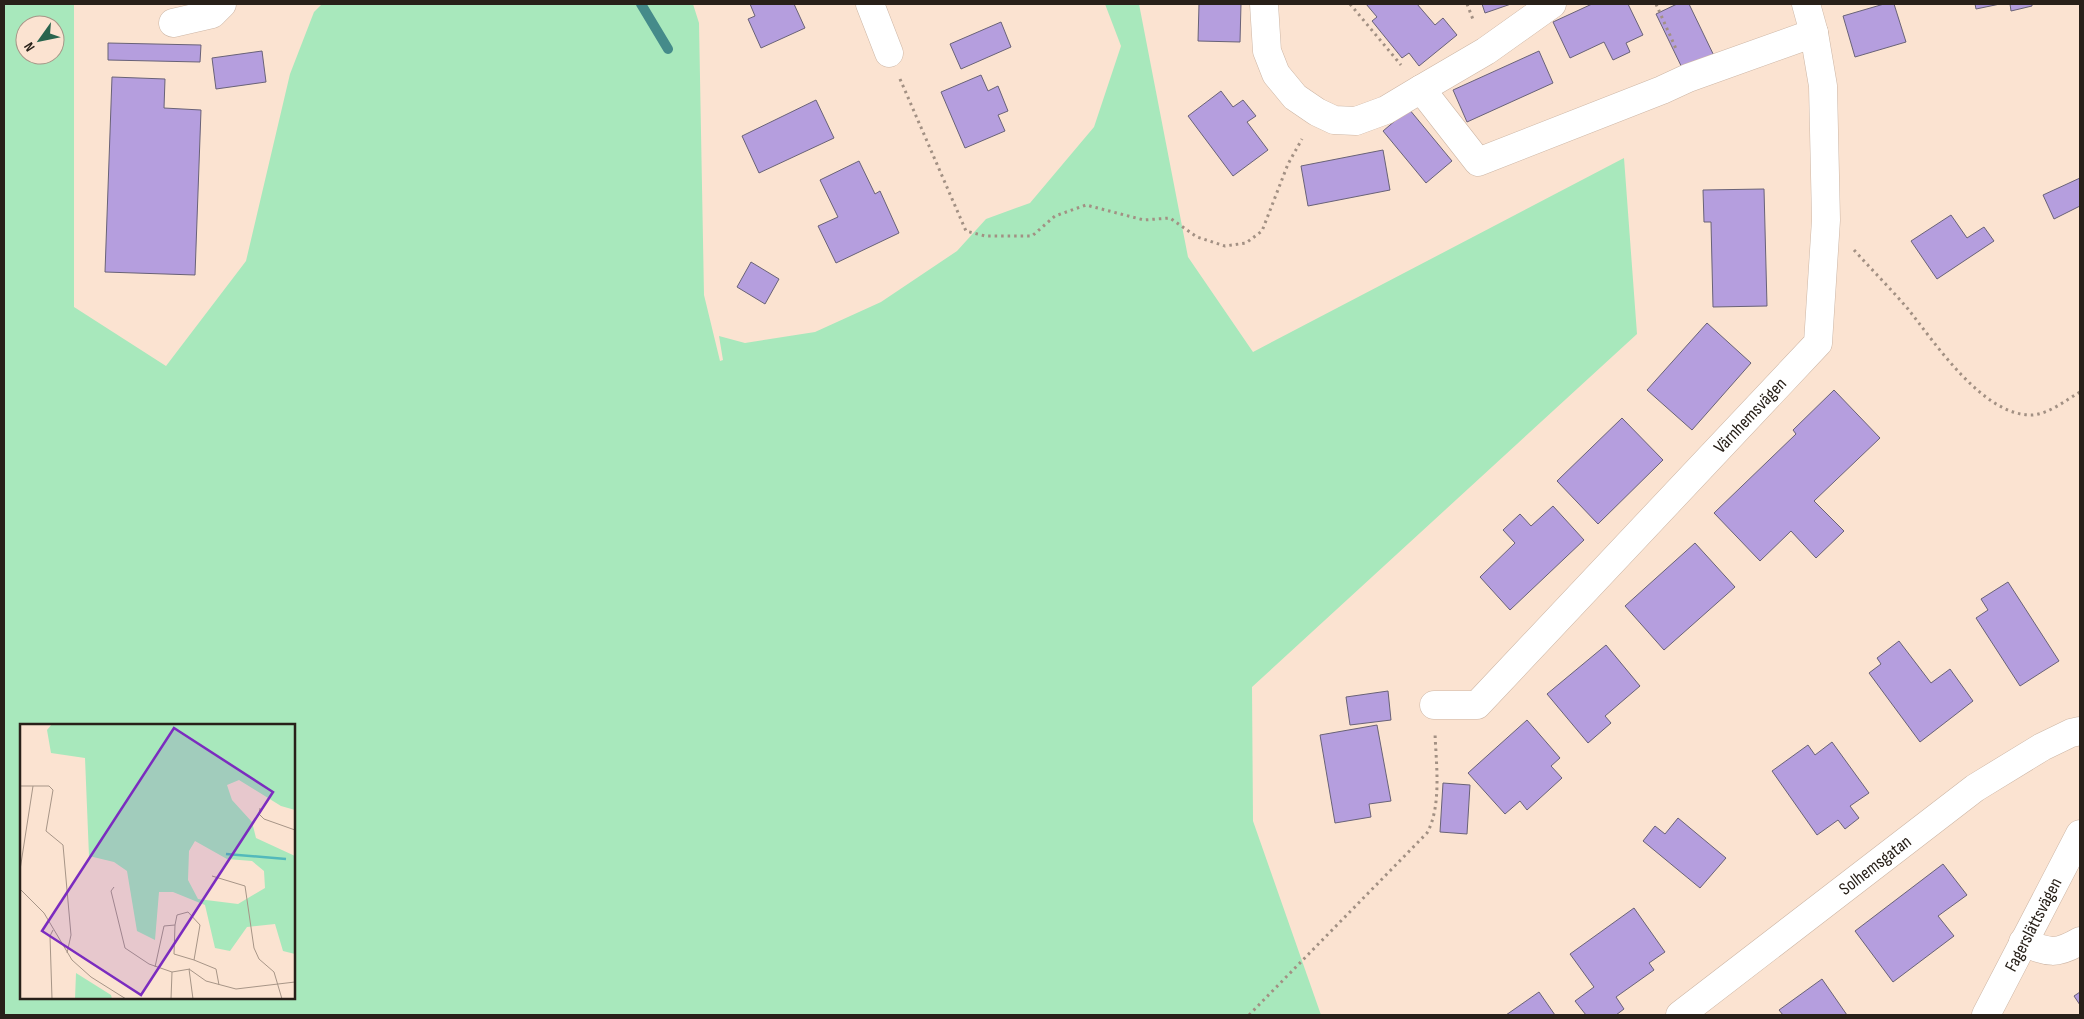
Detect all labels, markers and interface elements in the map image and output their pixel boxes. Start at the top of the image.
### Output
north arrow [15,15,65,65]
text: N [20,39,39,55]
street label: Värnhemsvägen [1710,373,1791,458]
inset map [20,724,295,999]
street label: Solhemsgatan [1835,831,1916,900]
street label: Fagerslättsvägen [2001,874,2066,975]

